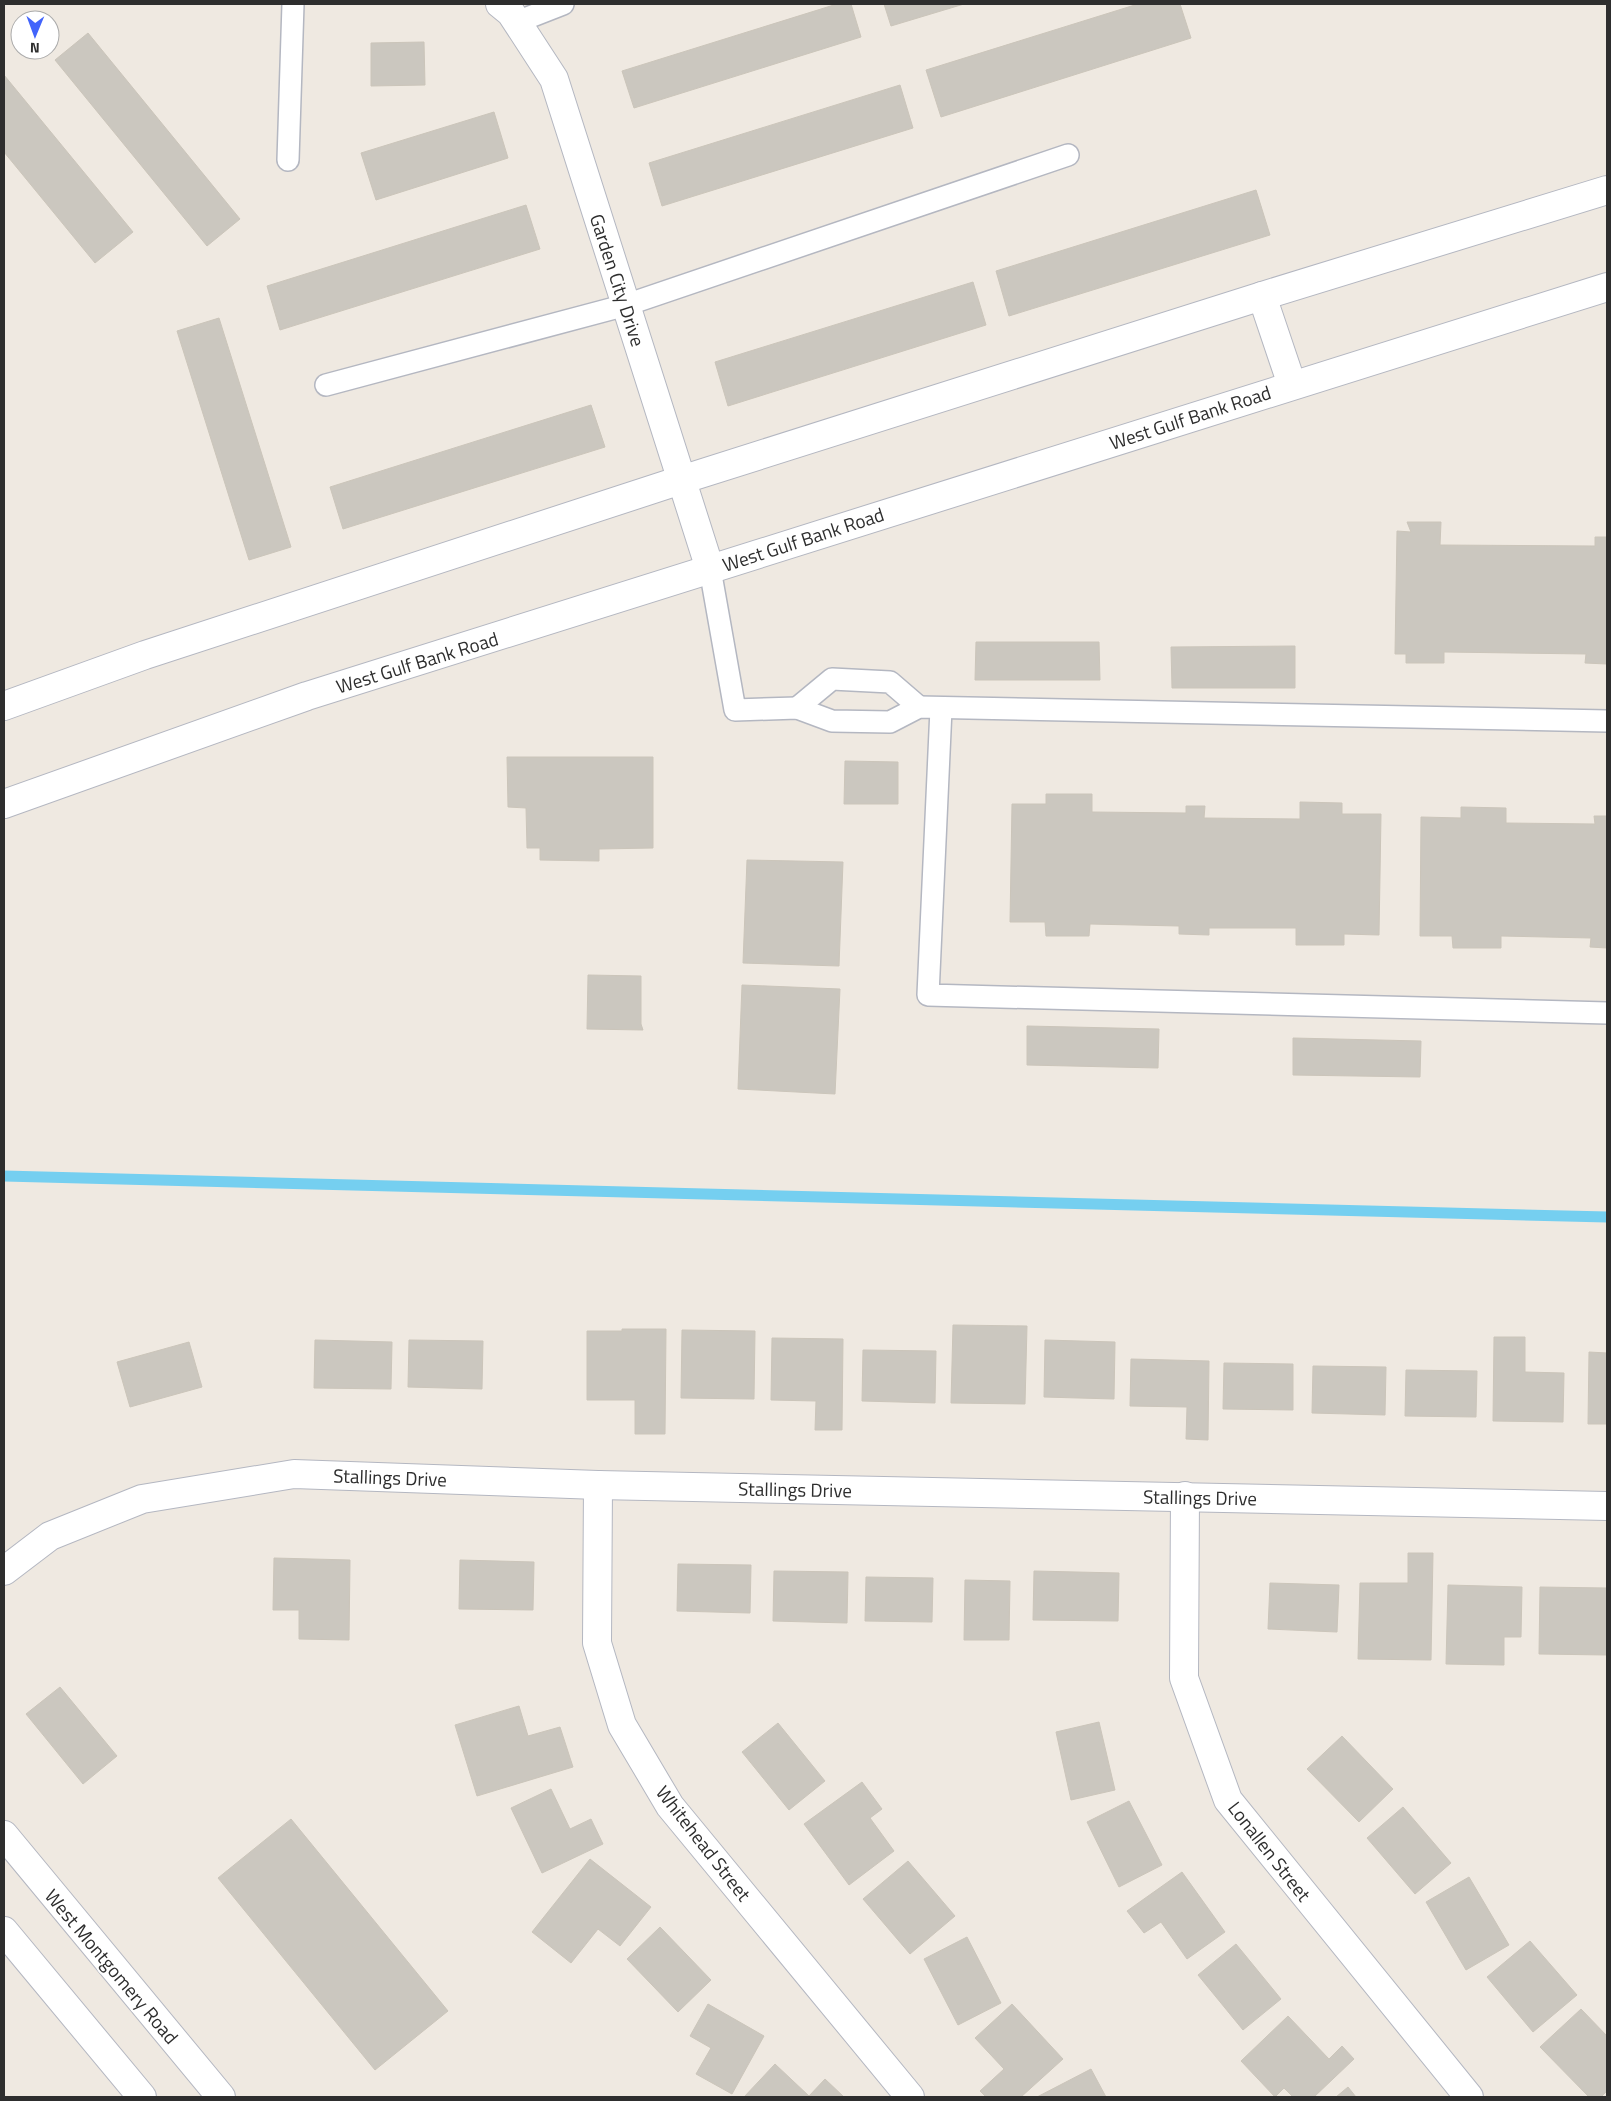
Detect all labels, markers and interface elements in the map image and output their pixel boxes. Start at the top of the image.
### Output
north arrow [10,10,60,60]
text: N [30,38,40,59]
street label: Garden City Drive [583,210,653,350]
street label: West Gulf Bank Road [1106,377,1274,457]
street label: West Gulf Bank Road [719,499,887,579]
street label: West Gulf Bank Road [332,624,502,700]
street label: Stallings Drive [333,1461,447,1493]
street label: Stallings Drive [738,1474,852,1504]
street label: Stallings Drive [1143,1482,1257,1512]
street label: Whitehead Street [649,1779,759,1907]
street label: Lonallen Street [1221,1795,1319,1908]
street label: West Montgomery Road [38,1882,186,2050]

